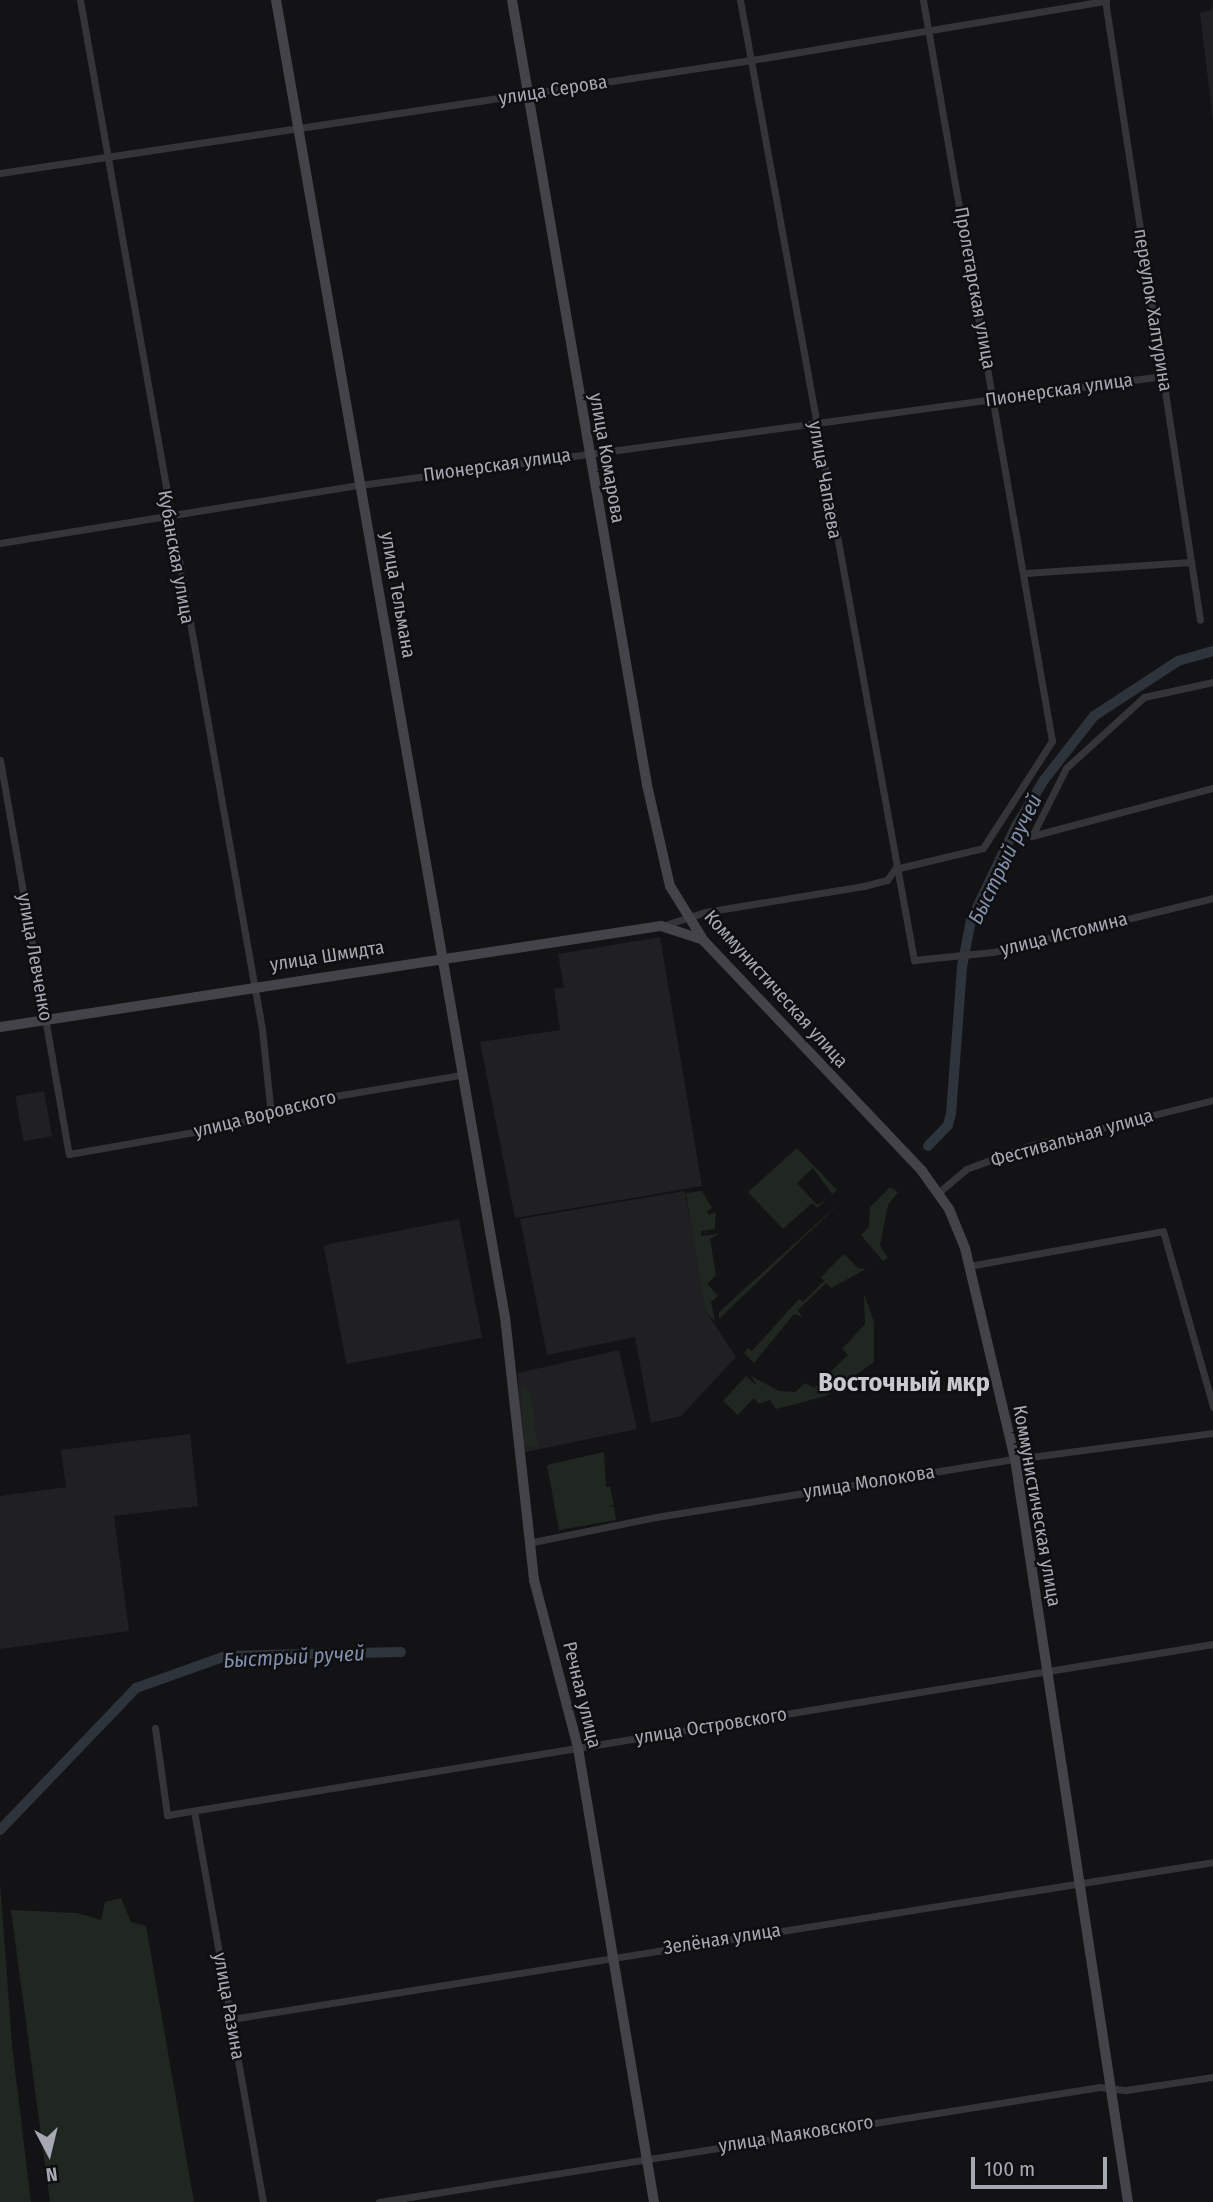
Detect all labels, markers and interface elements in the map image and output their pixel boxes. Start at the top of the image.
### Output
street label: улица Серова [497,70,609,110]
street label: Пролетарская улица [950,205,1000,371]
street label: переулок Халтурина [1129,227,1177,393]
street label: Пионерская улица [984,368,1134,412]
street label: улица Комарова [584,391,630,525]
street label: улица Чапаева [803,419,847,541]
street label: Пионерская улица [422,443,572,487]
street label: Кубанская улица [153,488,199,626]
street label: улица Тельмана [376,530,420,660]
water label: Быстрый ручей [963,790,1047,928]
street label: улица Левченко [13,891,57,1023]
street label: Коммунистическая улица [699,906,853,1072]
street label: улица Истомина [998,907,1130,961]
street label: улица Шмидта [268,936,386,976]
street label: улица Воровского [192,1085,338,1143]
street label: Фестивальная улица [988,1104,1156,1172]
district label: Восточный мкр [818,1367,990,1399]
street label: Коммунистическая улица [1008,1404,1066,1608]
street label: улица Молокова [802,1460,936,1504]
street label: Речная улица [558,1639,606,1751]
water label: Быстрый ручей [223,1641,365,1673]
street label: улица Островского [634,1703,788,1749]
street label: Зелёная улица [662,1918,782,1960]
street label: улица Разина [208,1951,250,2061]
street label: улица Маяковского [717,2111,875,2157]
north arrow [14,2118,84,2188]
scale bar [975,2142,1112,2186]
text: 100 m [984,2156,1035,2182]
text: N [45,2162,59,2186]

